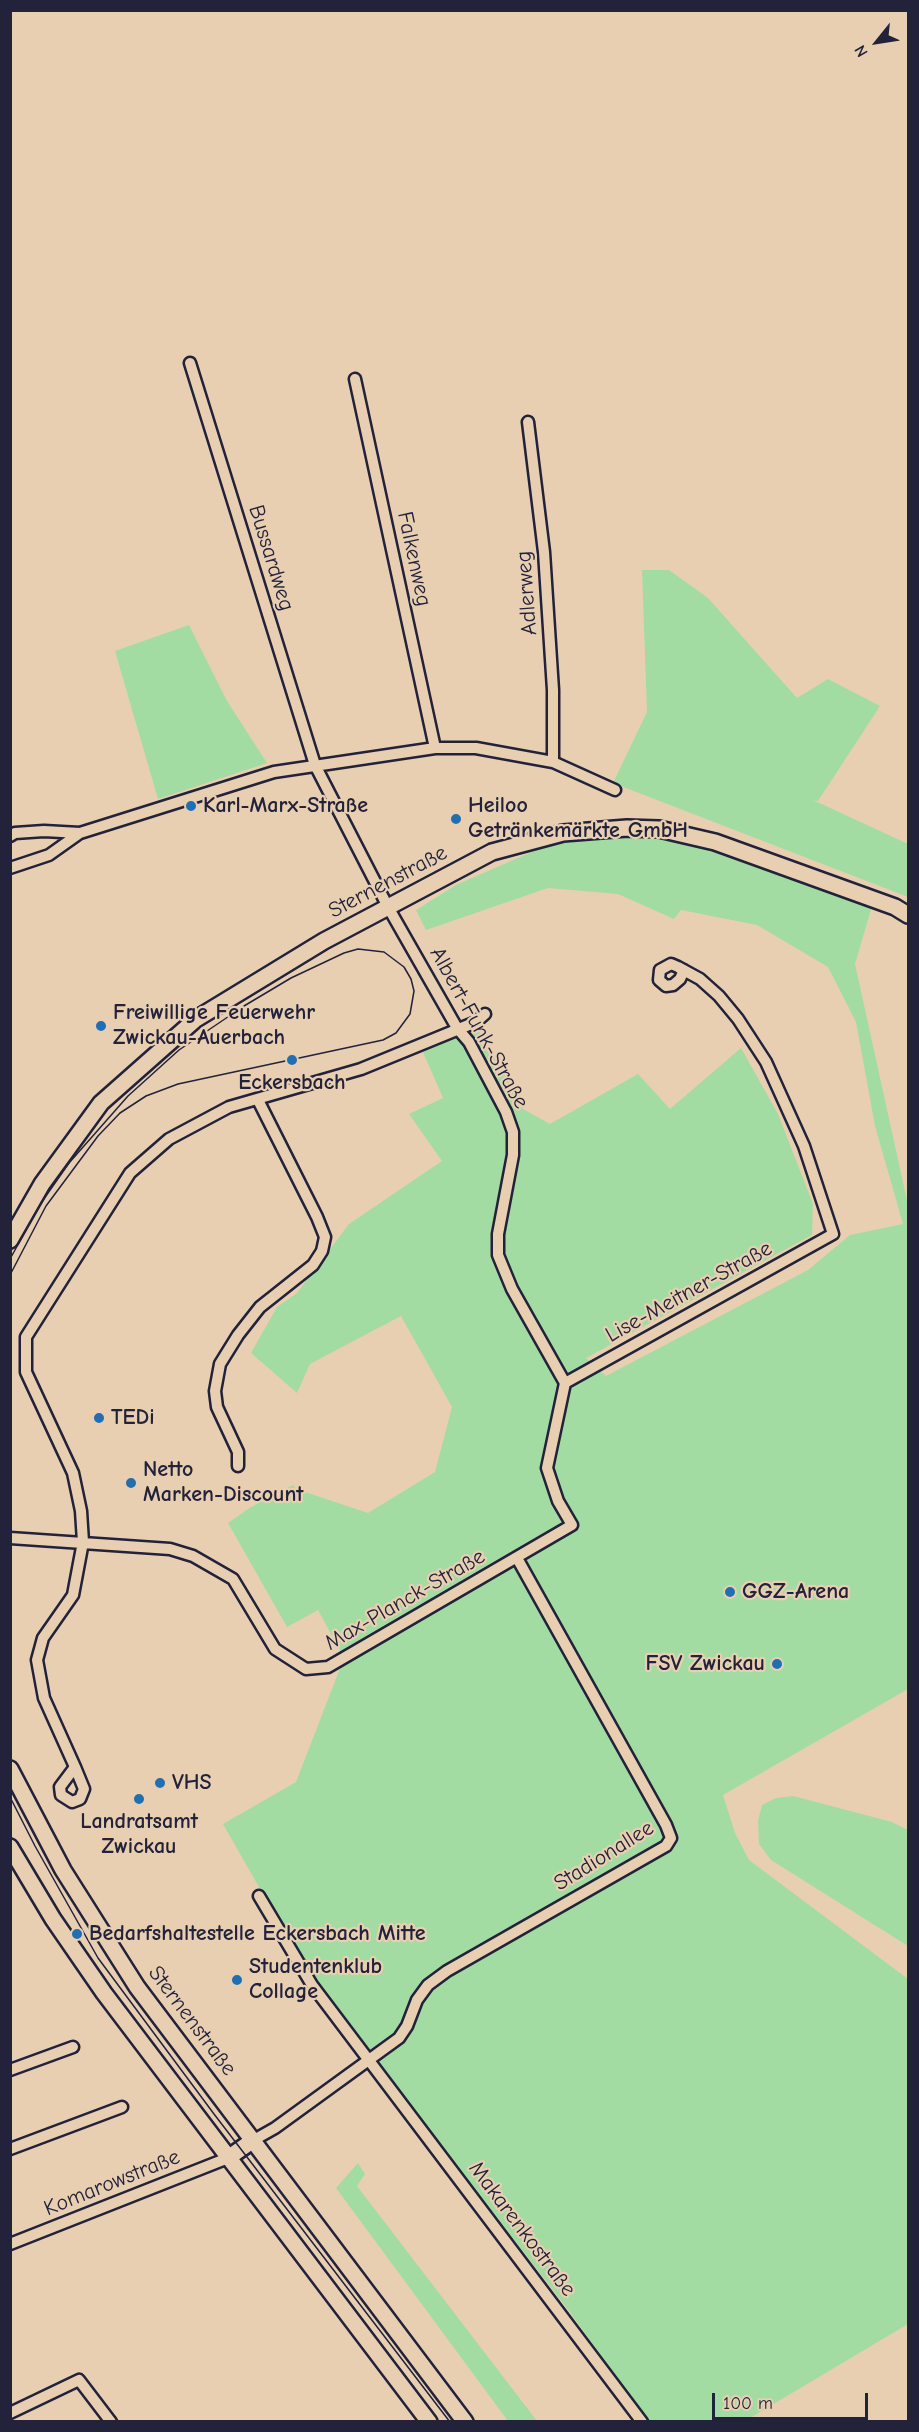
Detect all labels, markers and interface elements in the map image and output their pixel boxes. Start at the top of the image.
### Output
north arrow [847,12,907,72]
text: N [851,42,872,60]
street label: Bussardweg [242,502,300,614]
street label: Falkenweg [391,509,437,609]
street label: Adlerweg [511,550,543,636]
place label: Karl-Marx-Straße [203,793,368,819]
place label: Heiloo Getränkemärkte GmbH [468,793,688,844]
marker: Karl-Marx-Straße [184,799,198,813]
marker: Heiloo Getränkemärkte GmbH [449,812,463,826]
street label: Sternenstraße [324,840,452,924]
street label: Albert-Funk-Straße [424,943,534,1113]
place label: Freiwillige Feuerwehr Zwickau-Auerbach [113,1000,315,1052]
marker: Freiwillige Feuerwehr Zwickau-Auerbach [94,1019,108,1033]
marker: Eckersbach [285,1053,299,1067]
place label: Eckersbach [238,1070,346,1096]
street label: Lise-Meitner-Straße [601,1235,777,1349]
place label: TEDi [111,1405,155,1431]
marker: TEDi [92,1411,106,1425]
place label: Netto Marken-Discount [143,1457,304,1508]
marker: Netto Marken-Discount [124,1476,138,1490]
street label: Max-Planck-Straße [320,1543,490,1657]
place label: GGZ-Arena [742,1579,849,1605]
marker: GGZ-Arena [723,1585,737,1599]
place label: FSV Zwickau [646,1651,765,1677]
marker: FSV Zwickau [770,1657,784,1671]
place label: VHS [172,1770,212,1796]
marker: VHS [153,1776,167,1790]
marker: Landratsamt Zwickau [132,1792,146,1806]
place label: Landratsamt Zwickau [80,1809,198,1861]
street label: Stadionallee [549,1815,659,1897]
place label: Bedarfshaltestelle Eckersbach Mitte [89,1921,426,1947]
marker: Bedarfshaltestelle Eckersbach Mitte [70,1927,84,1941]
place label: Studentenklub Collage [249,1954,382,2006]
street label: Sternenstraße [142,1961,242,2081]
marker: Studentenklub Collage [230,1973,244,1987]
street label: Komarowstraße [40,2144,184,2222]
street label: Makarenkostraße [463,2156,581,2302]
scale bar [715,2381,871,2419]
text: 100 m [723,2393,773,2414]

